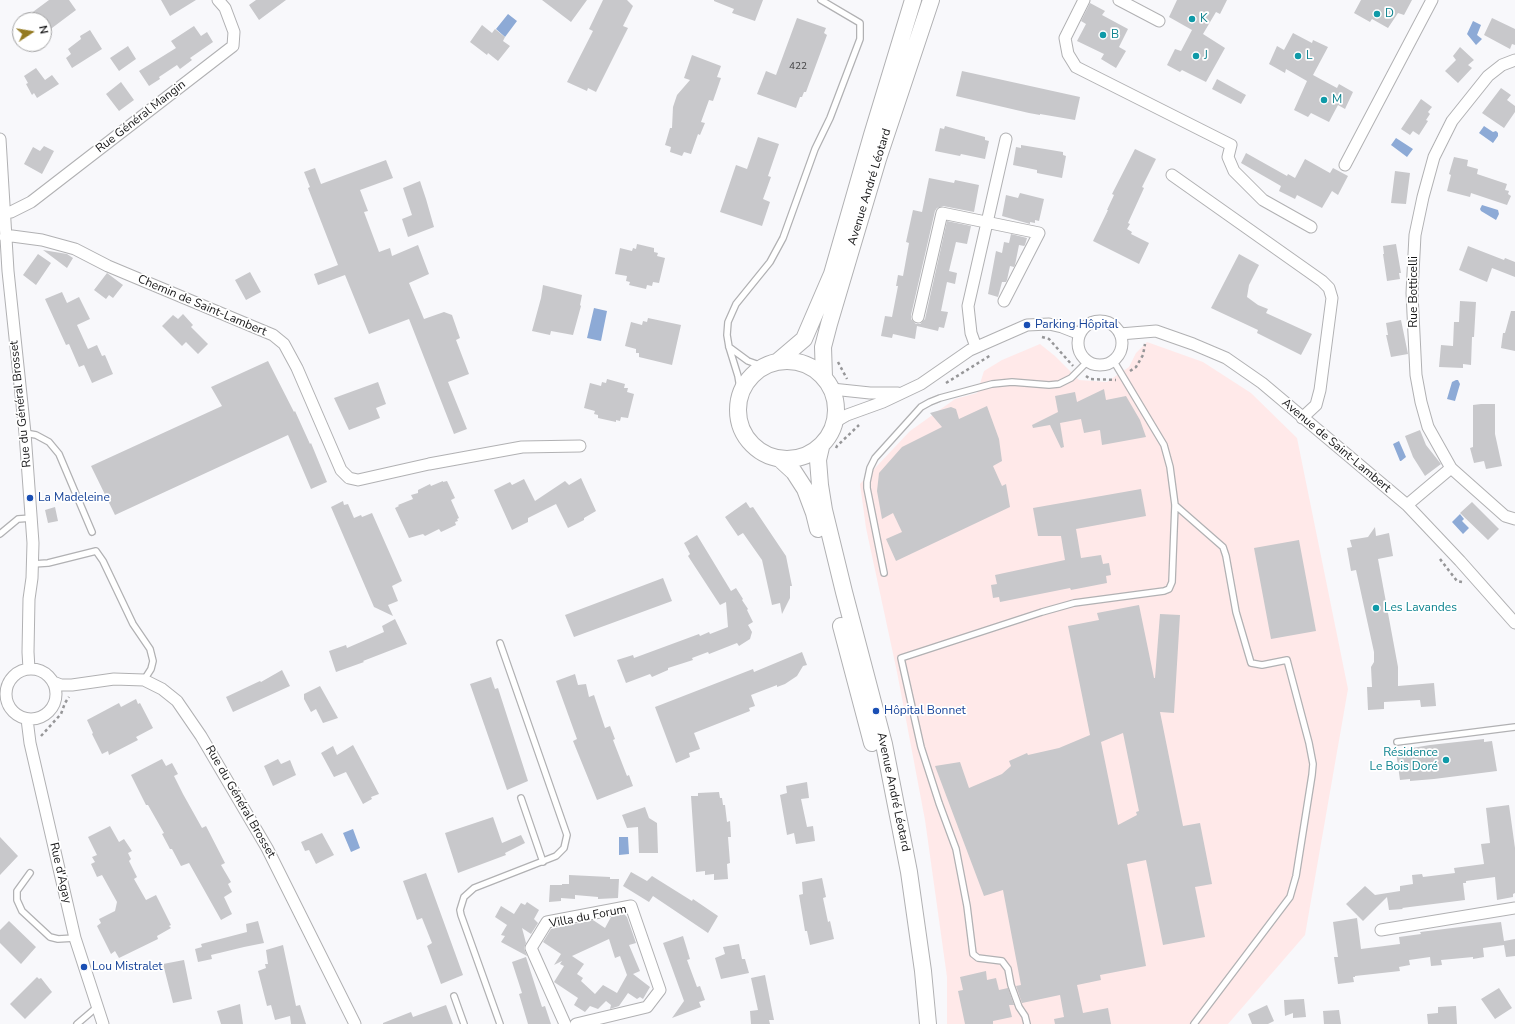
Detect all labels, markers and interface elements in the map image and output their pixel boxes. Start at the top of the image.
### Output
place label: D [1385,7,1394,21]
marker: D [1372,9,1382,19]
north arrow [12,12,52,52]
place label: K [1200,12,1207,26]
marker: K [1187,14,1197,24]
text: N [35,24,51,35]
place label: B [1111,28,1119,42]
marker: B [1098,30,1108,40]
place label: J [1204,49,1208,63]
place label: L [1306,49,1313,63]
marker: J [1191,51,1201,61]
marker: L [1293,51,1303,61]
house number: 422 [789,61,807,73]
street label: Rue Général Mangin [93,78,189,156]
place label: M [1332,93,1342,107]
marker: M [1319,95,1329,105]
street label: Avenue André Léotard [845,127,895,247]
street label: Rue Botticelli [1407,256,1421,328]
street label: Chemin de Saint-Lambert [135,272,269,340]
place label: Parking Hôpital [1035,318,1118,332]
marker: Parking Hôpital [1022,320,1032,330]
street label: Rue du Général Brosset [7,340,35,468]
street label: Avenue de Saint-Lambert [1278,396,1394,496]
place label: La Madeleine [38,491,110,505]
marker: La Madeleine [25,493,35,503]
place label: Les Lavandes [1384,601,1457,615]
marker: Les Lavandes [1371,603,1381,613]
place label: Hôpital Bonnet [884,704,966,718]
marker: Hôpital Bonnet [871,706,881,716]
street label: Avenue André Léotard [873,731,913,853]
street label: Rue du Général Brosset [202,743,278,861]
place label: Résidence Le Bois Doré [1369,746,1438,774]
marker: Résidence Le Bois Doré [1441,755,1451,765]
street label: Rue d'Agay [46,841,74,905]
street label: Villa du Forum [548,902,628,932]
place label: Lou Mistralet [92,960,163,974]
marker: Lou Mistralet [79,962,89,972]

